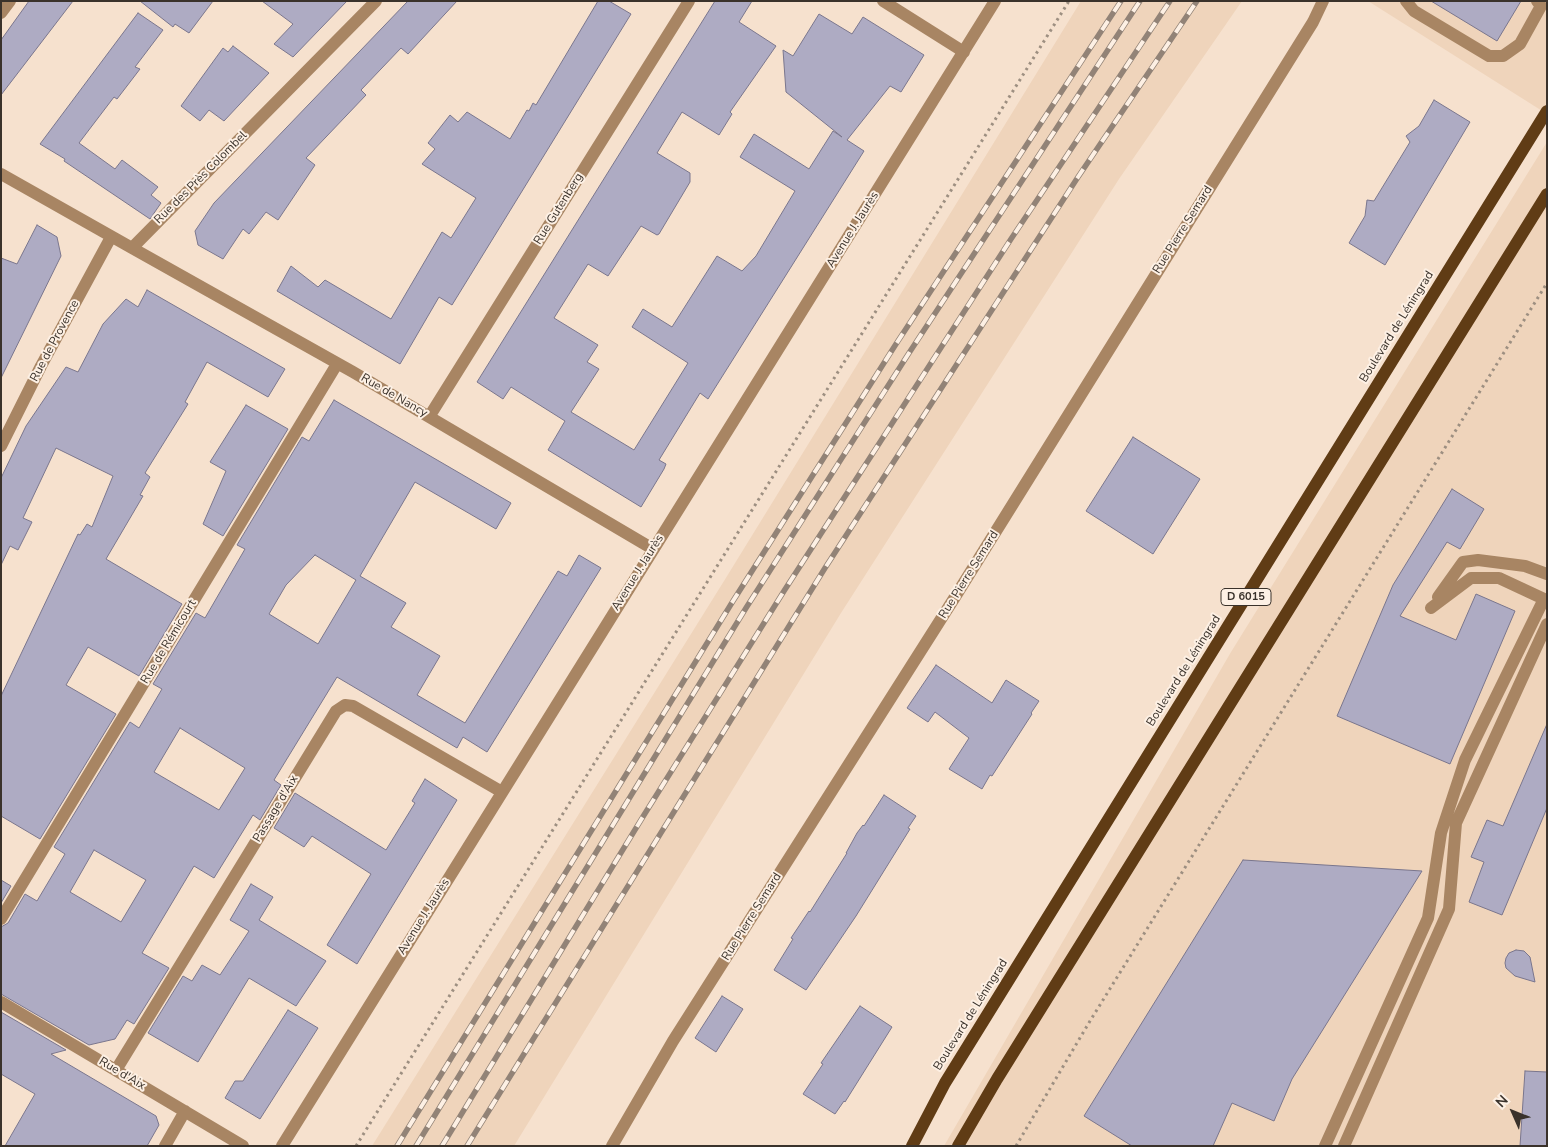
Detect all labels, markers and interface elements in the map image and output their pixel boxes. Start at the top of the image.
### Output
street label: Rue des Près Colombel [152,129,250,227]
street label: Rue Gutenberg [531,171,587,247]
street label: Rue Pierre Semard [1150,184,1216,276]
street label: Avenue J. Jaurès [824,189,882,271]
street label: Boulevard de Léningrad [1357,269,1437,385]
street label: Rue de Provence [27,298,83,384]
street label: Rue de Nancy [358,371,430,421]
street label: Rue Pierre Semard [936,529,1002,621]
street label: Avenue J. Jaurès [609,532,667,614]
road number: D 6015 [1221,588,1271,606]
street label: Rue de Rémicourt [138,597,200,687]
street label: Boulevard de Léningrad [1144,613,1224,729]
street label: Passage d'Aix [250,773,302,845]
street label: Rue Pierre Semard [719,871,785,963]
street label: Avenue J. Jaurès [395,876,453,958]
street label: Boulevard de Léningrad [931,957,1011,1073]
street label: Rue d'Aix [96,1055,148,1093]
north arrow [1488,1087,1538,1137]
text: N [1491,1091,1512,1112]

